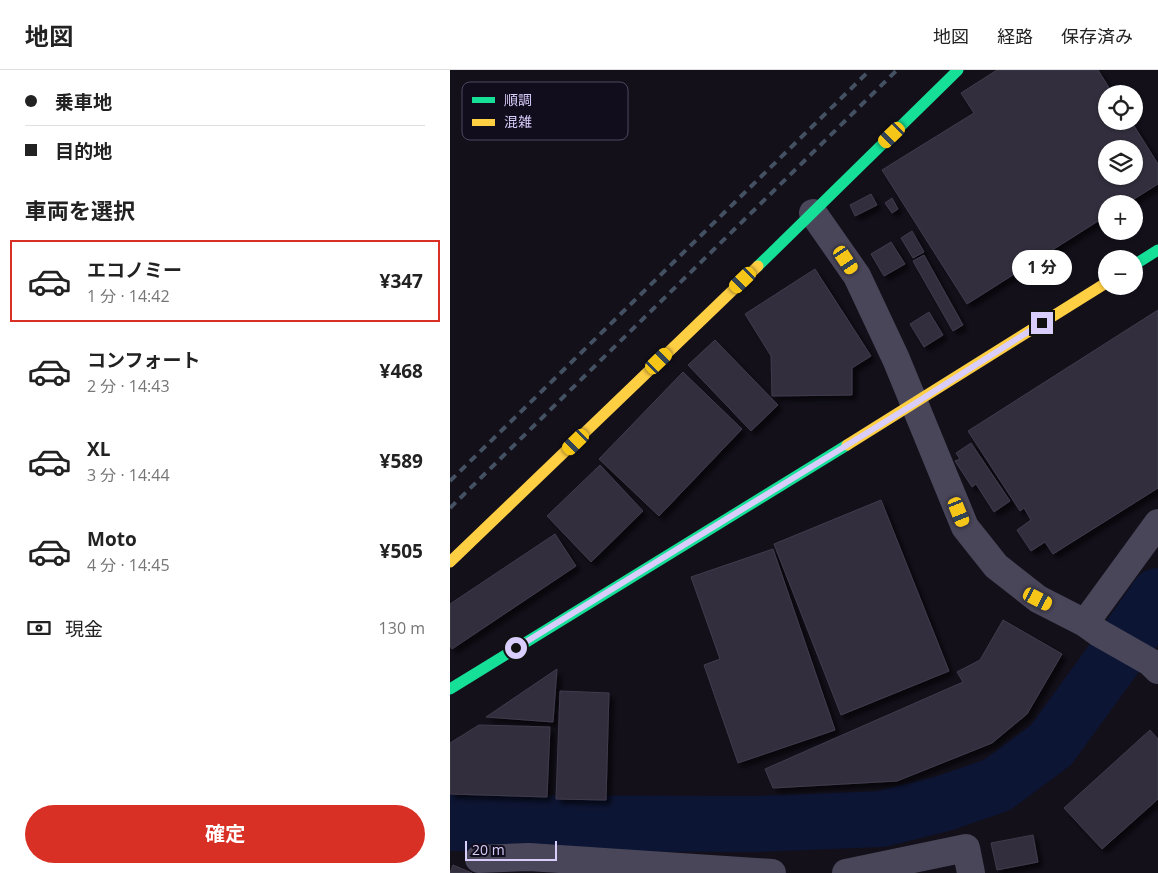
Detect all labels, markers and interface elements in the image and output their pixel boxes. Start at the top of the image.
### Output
text: 地図 [25,19,73,52]
text: 地図 [933,24,969,48]
text: 経路 [997,24,1033,48]
text: 保存済み [1061,24,1133,48]
legend [462,82,628,140]
map controls [1098,85,1143,295]
button: locate [1098,85,1143,130]
text: 乗車地 [55,89,112,115]
text: 順調 [504,90,532,109]
text: 混雑 [504,112,532,131]
car [876,119,908,151]
text: 目的地 [55,138,112,164]
button: layers [1098,140,1143,185]
text: 車両を選択 [25,195,135,225]
button: + [1098,195,1143,240]
car [831,243,860,277]
callout: 1 分 [1012,250,1072,286]
button: − [1098,250,1143,295]
text: 1 分 [1027,256,1057,278]
text: エコノミー [87,257,182,283]
icon: car [27,259,72,304]
car [727,264,759,296]
text: ¥347 [380,268,423,294]
text: 1 分 · 14:42 [87,285,170,307]
route end [1031,312,1053,334]
car [643,345,675,377]
text: コンフォート [87,347,200,373]
icon: car [27,349,72,394]
text: ¥468 [380,358,423,384]
text: 2 分 · 14:43 [87,375,170,397]
car [559,426,592,458]
text: XL [87,436,110,462]
icon: car [27,439,72,484]
text: ¥589 [380,448,423,474]
text: 3 分 · 14:44 [87,464,170,486]
car [946,495,971,529]
text: Moto [87,526,137,552]
icon: car [27,529,72,574]
text: ¥505 [380,538,423,564]
text: 4 分 · 14:45 [87,554,170,576]
car [1021,586,1054,612]
icon: cash [25,614,53,642]
text: 現金 [65,616,103,642]
text: 130 m [379,617,425,639]
route start [505,637,527,659]
button: 確定 [25,805,425,863]
scale bar [465,838,558,861]
text: 20 m [472,840,505,859]

